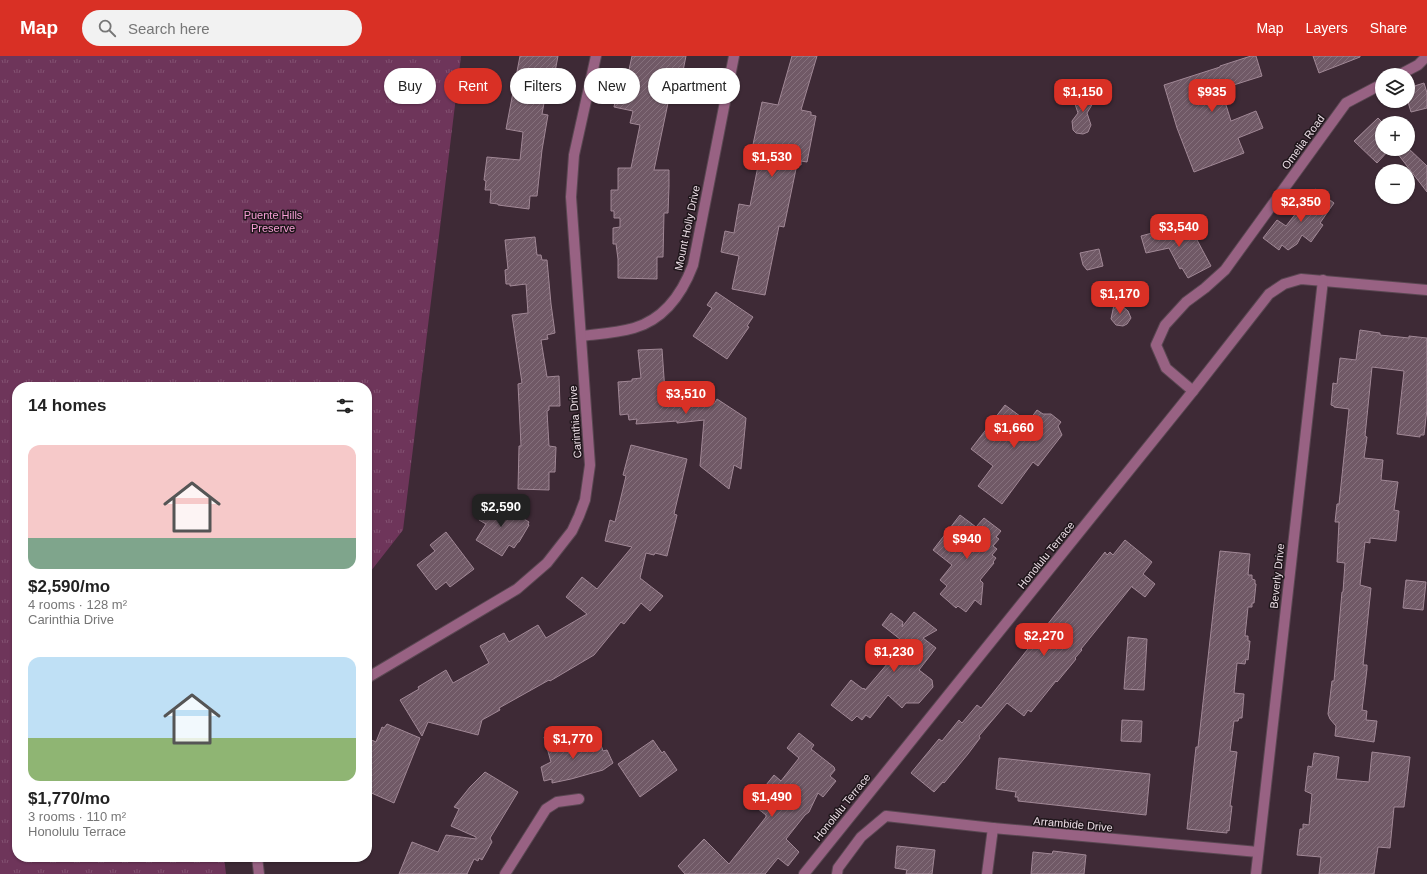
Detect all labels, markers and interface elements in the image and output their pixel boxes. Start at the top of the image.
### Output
search box [82,10,362,46]
text: Map [20,17,58,38]
icon: search [96,17,118,39]
text: Search here [128,20,210,37]
text: Map [1256,20,1284,36]
text: Layers [1306,20,1348,36]
text: Share [1370,20,1407,36]
chip: Buy [384,68,436,104]
chip: Rent [444,68,502,104]
chip: Filters [510,68,576,104]
chip: New [584,68,640,104]
chip: Apartment [648,68,740,104]
map controls [1375,68,1415,204]
button: layers [1375,68,1415,108]
pin: $1,150 [1050,79,1116,113]
pin: $935 [1188,79,1236,113]
text: $1,150 [1063,84,1103,99]
text: $935 [1198,84,1226,99]
street label: Omelia Road [1279,113,1327,171]
button: + [1375,116,1415,156]
pin: $1,530 [739,144,805,178]
text: $1,530 [752,149,792,164]
button: − [1375,164,1415,204]
street label: Mount Holly Drive [672,184,702,272]
pin: $2,350 [1268,189,1334,223]
text: $2,350 [1281,194,1321,209]
park label: Puente Hills Preserve [244,209,303,234]
pin: $3,540 [1146,214,1212,248]
text: $3,540 [1159,219,1199,234]
pin: $1,170 [1087,281,1153,315]
text: $1,170 [1100,286,1140,301]
pin: $3,510 [653,381,719,415]
street label: Carinthia Drive [566,385,584,459]
text: $3,510 [666,386,706,401]
icon: filters [334,395,356,417]
text: 14 homes [28,396,106,415]
pin: $1,660 [981,415,1047,449]
text: $1,660 [994,420,1034,435]
icon: home [156,471,228,543]
pin: $2,590 [468,494,534,528]
text: $2,590 [481,499,521,514]
street label: Honolulu Terrace [1015,519,1077,591]
pin: $940 [943,526,991,560]
text: $940 [953,531,981,546]
street label: Beverly Drive [1268,543,1286,609]
text: $2,590/mo [28,577,110,596]
text: 4 rooms · 128 m² [28,597,127,612]
text: Carinthia Drive [28,612,114,627]
pin: $2,270 [1011,623,1077,657]
text: $2,270 [1024,628,1064,643]
pin: $1,230 [861,639,927,673]
text: $1,230 [874,644,914,659]
icon: home [156,683,228,755]
pin: $1,770 [540,726,606,760]
text: $1,770 [553,731,593,746]
street label: Honolulu Terrace [811,771,873,843]
pin: $1,490 [739,784,805,818]
text: $1,770/mo [28,789,110,808]
text: $1,490 [752,789,792,804]
text: 3 rooms · 110 m² [28,809,126,824]
street label: Arrambide Drive [1033,815,1113,833]
text: Honolulu Terrace [28,824,126,839]

